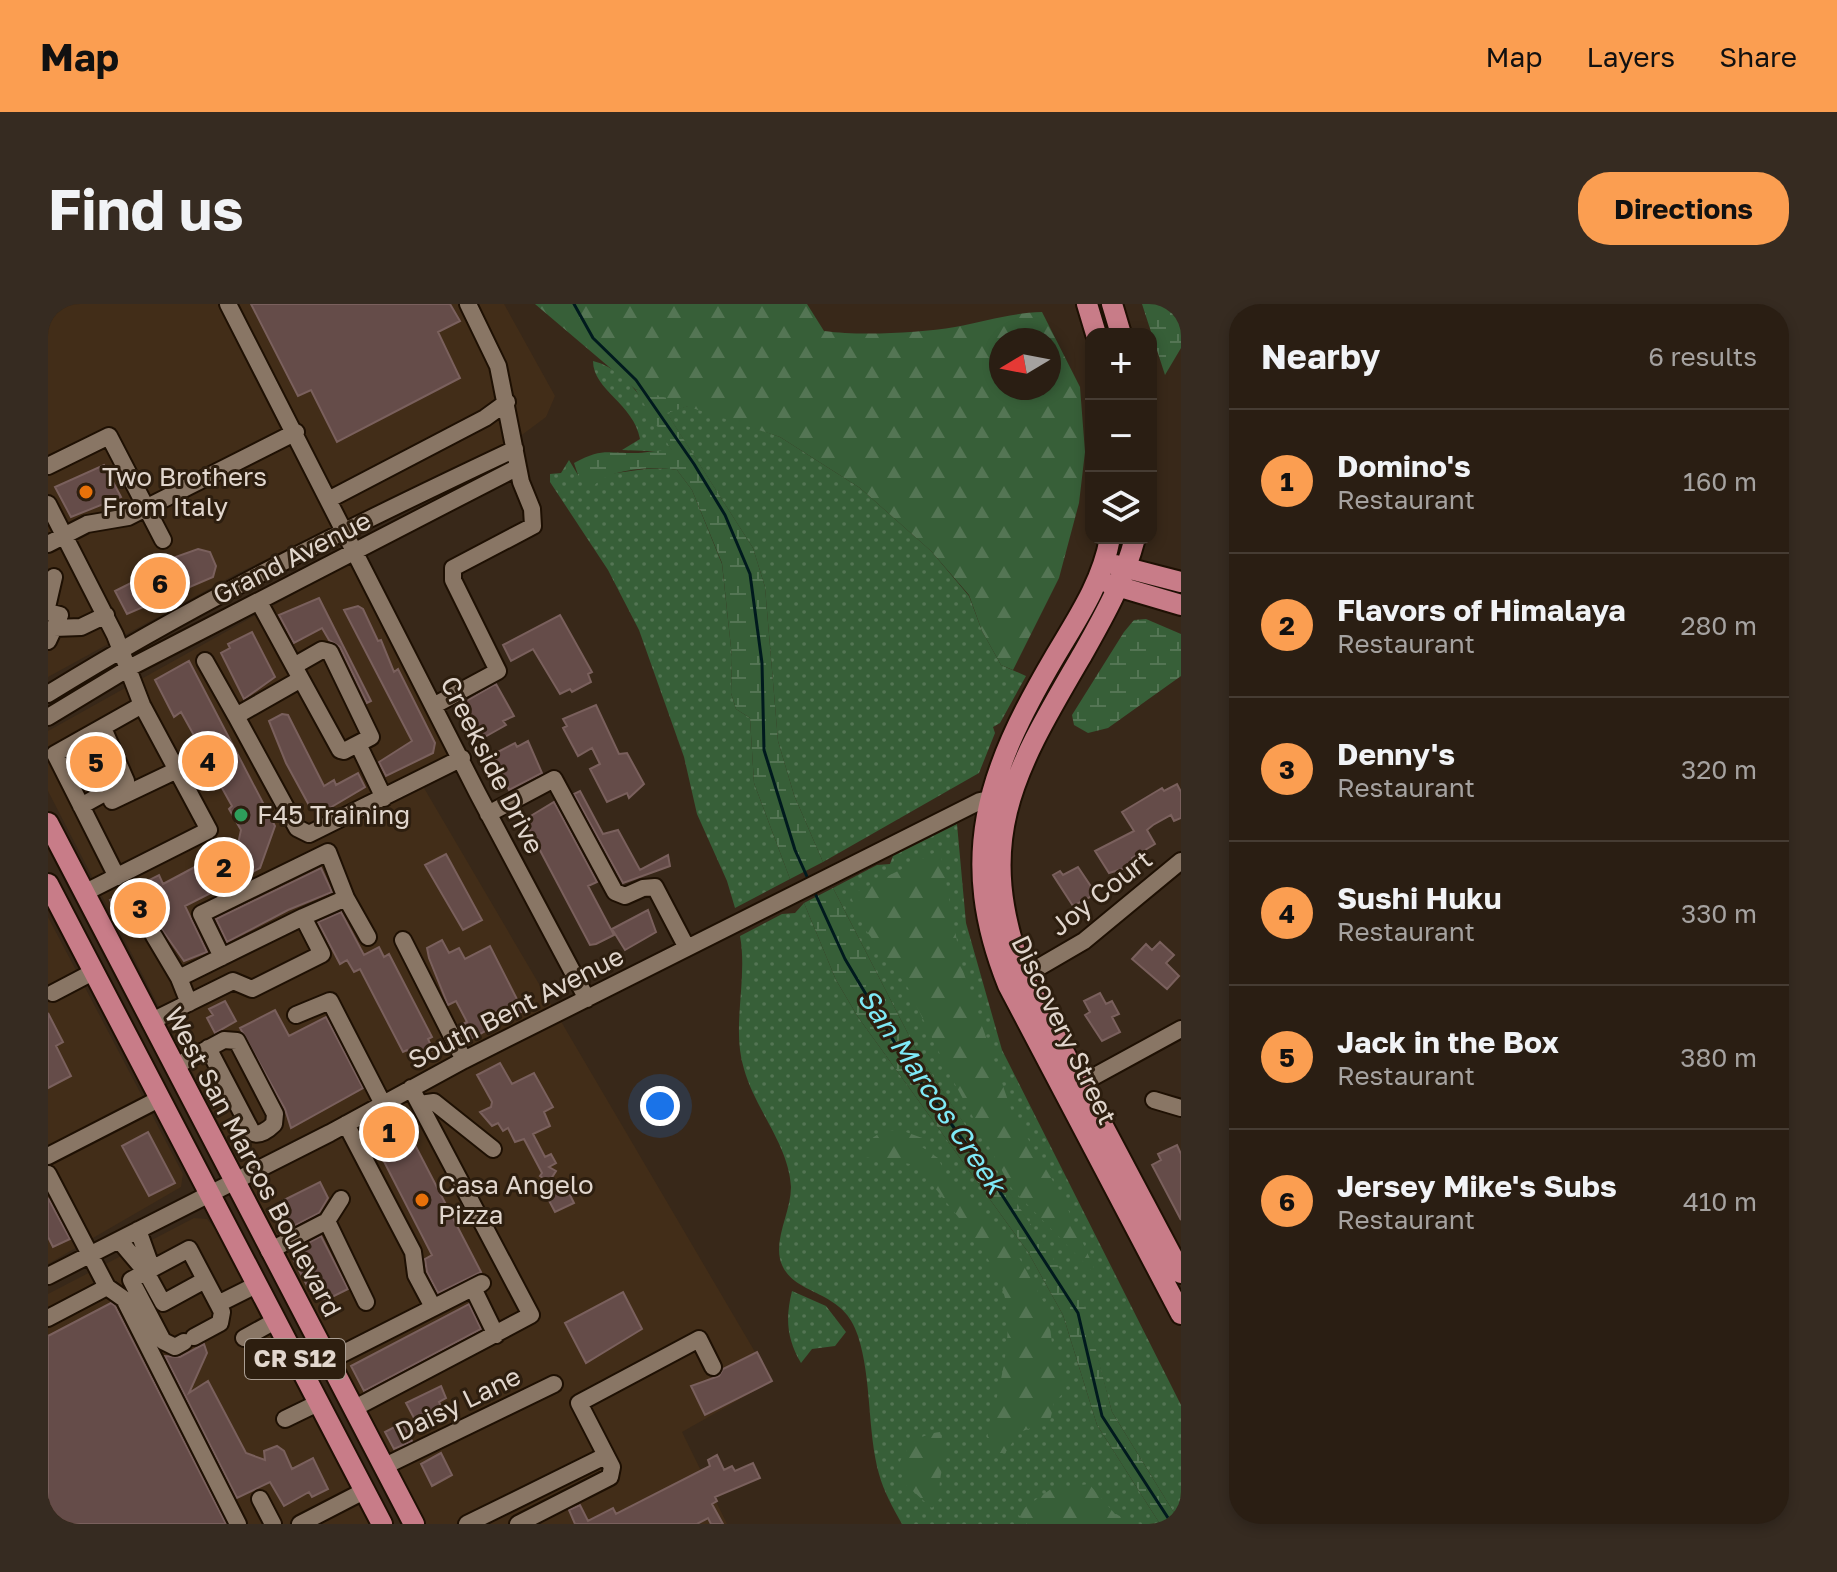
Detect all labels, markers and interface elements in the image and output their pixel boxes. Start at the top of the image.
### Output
text: Map [40,34,119,79]
text: Map [1485,40,1543,73]
text: Layers [1587,40,1675,73]
text: Share [1719,40,1797,73]
button: Directions [1578,172,1789,245]
text: Find us [48,175,244,242]
north arrow [989,328,1061,400]
map controls [1085,328,1157,544]
button: + [1085,328,1157,400]
text: Nearby [1261,336,1381,376]
text: 6 results [1648,341,1757,372]
button: − [1085,400,1157,472]
text: Domino's [1337,448,1471,484]
place label: Two Brothers From Italy [102,461,267,522]
text: 1 [1280,466,1294,497]
text: 160 m [1683,466,1757,497]
button: layers [1085,472,1157,544]
marker: Two Brothers From Italy [77,483,95,501]
text: Restaurant [1337,484,1475,515]
street label: Grand Avenue [208,504,376,611]
pin: 6 [134,553,186,613]
text: Flavors of Himalaya [1337,592,1626,628]
text: 2 [1279,610,1295,641]
text: 280 m [1680,610,1757,641]
text: Restaurant [1337,628,1475,659]
street label: Creekside Drive [434,671,551,859]
pin: 4 [182,731,234,791]
pin: 5 [70,732,122,792]
text: Denny's [1337,736,1455,772]
text: 3 [1279,754,1295,785]
text: 320 m [1681,754,1757,785]
text: Restaurant [1337,772,1475,803]
place label: F45 Training [257,799,410,830]
marker: F45 Training [232,806,250,824]
pin: 2 [198,837,250,897]
street label: Joy Court [1044,843,1158,942]
pin: 3 [114,878,166,938]
text: Sushi Huku [1337,880,1502,916]
text: 4 [1279,898,1295,929]
text: 330 m [1681,898,1757,929]
text: Restaurant [1337,916,1475,947]
street label: Discovery Street [1005,930,1124,1129]
street label: South Bent Avenue [403,940,629,1075]
water label: San Marcos Creek [852,982,1015,1202]
street label: West San Marcos Boulevard [158,1002,348,1322]
text: Jack in the Box [1337,1024,1559,1060]
text: 5 [1279,1042,1295,1073]
text: 380 m [1680,1042,1757,1073]
text: Restaurant [1337,1060,1475,1091]
your location [640,1086,680,1126]
pin: 1 [363,1102,415,1162]
text: Jersey Mike's Subs [1337,1168,1617,1204]
place label: Casa Angelo Pizza [438,1169,593,1230]
text: 6 [1279,1186,1295,1217]
text: 410 m [1683,1186,1757,1217]
marker: Casa Angelo Pizza [413,1191,431,1209]
text: Restaurant [1337,1204,1475,1235]
road number: CR S12 [245,1339,345,1379]
street label: Daisy Lane [390,1360,525,1447]

